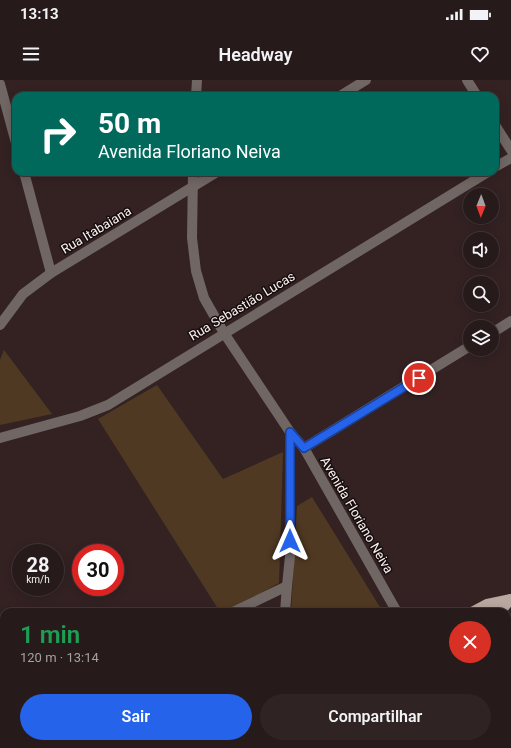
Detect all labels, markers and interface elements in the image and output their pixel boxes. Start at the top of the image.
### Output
text: 13:13 [20,5,59,23]
icon: menu [20,43,42,65]
icon: heart [469,43,491,65]
text: Headway [219,44,293,65]
text: 50 m [98,107,161,140]
icon: right [32,108,84,160]
text: Avenida Floriano Neiva [98,141,281,162]
north arrow [463,188,499,224]
map controls [463,188,499,356]
street label: Rua Itabaiana [58,203,134,257]
button: sound [463,232,499,268]
street label: Rua Sebastião Lucas [186,268,298,344]
button: search [463,276,499,312]
button: layers [463,320,499,356]
pin [402,361,436,395]
icon: arrive [408,367,430,389]
street label: Avenida Floriano Neiva [317,454,397,576]
position arrow [269,520,311,562]
speed limit sign: 30 [72,544,124,596]
text: 28 [27,553,49,577]
text: km/h [26,574,50,585]
text: 1 min [20,621,80,649]
button: close [449,621,491,663]
text: 120 m · 13:14 [20,650,99,665]
button: Sair [20,694,252,740]
button: Compartilhar [260,694,491,740]

